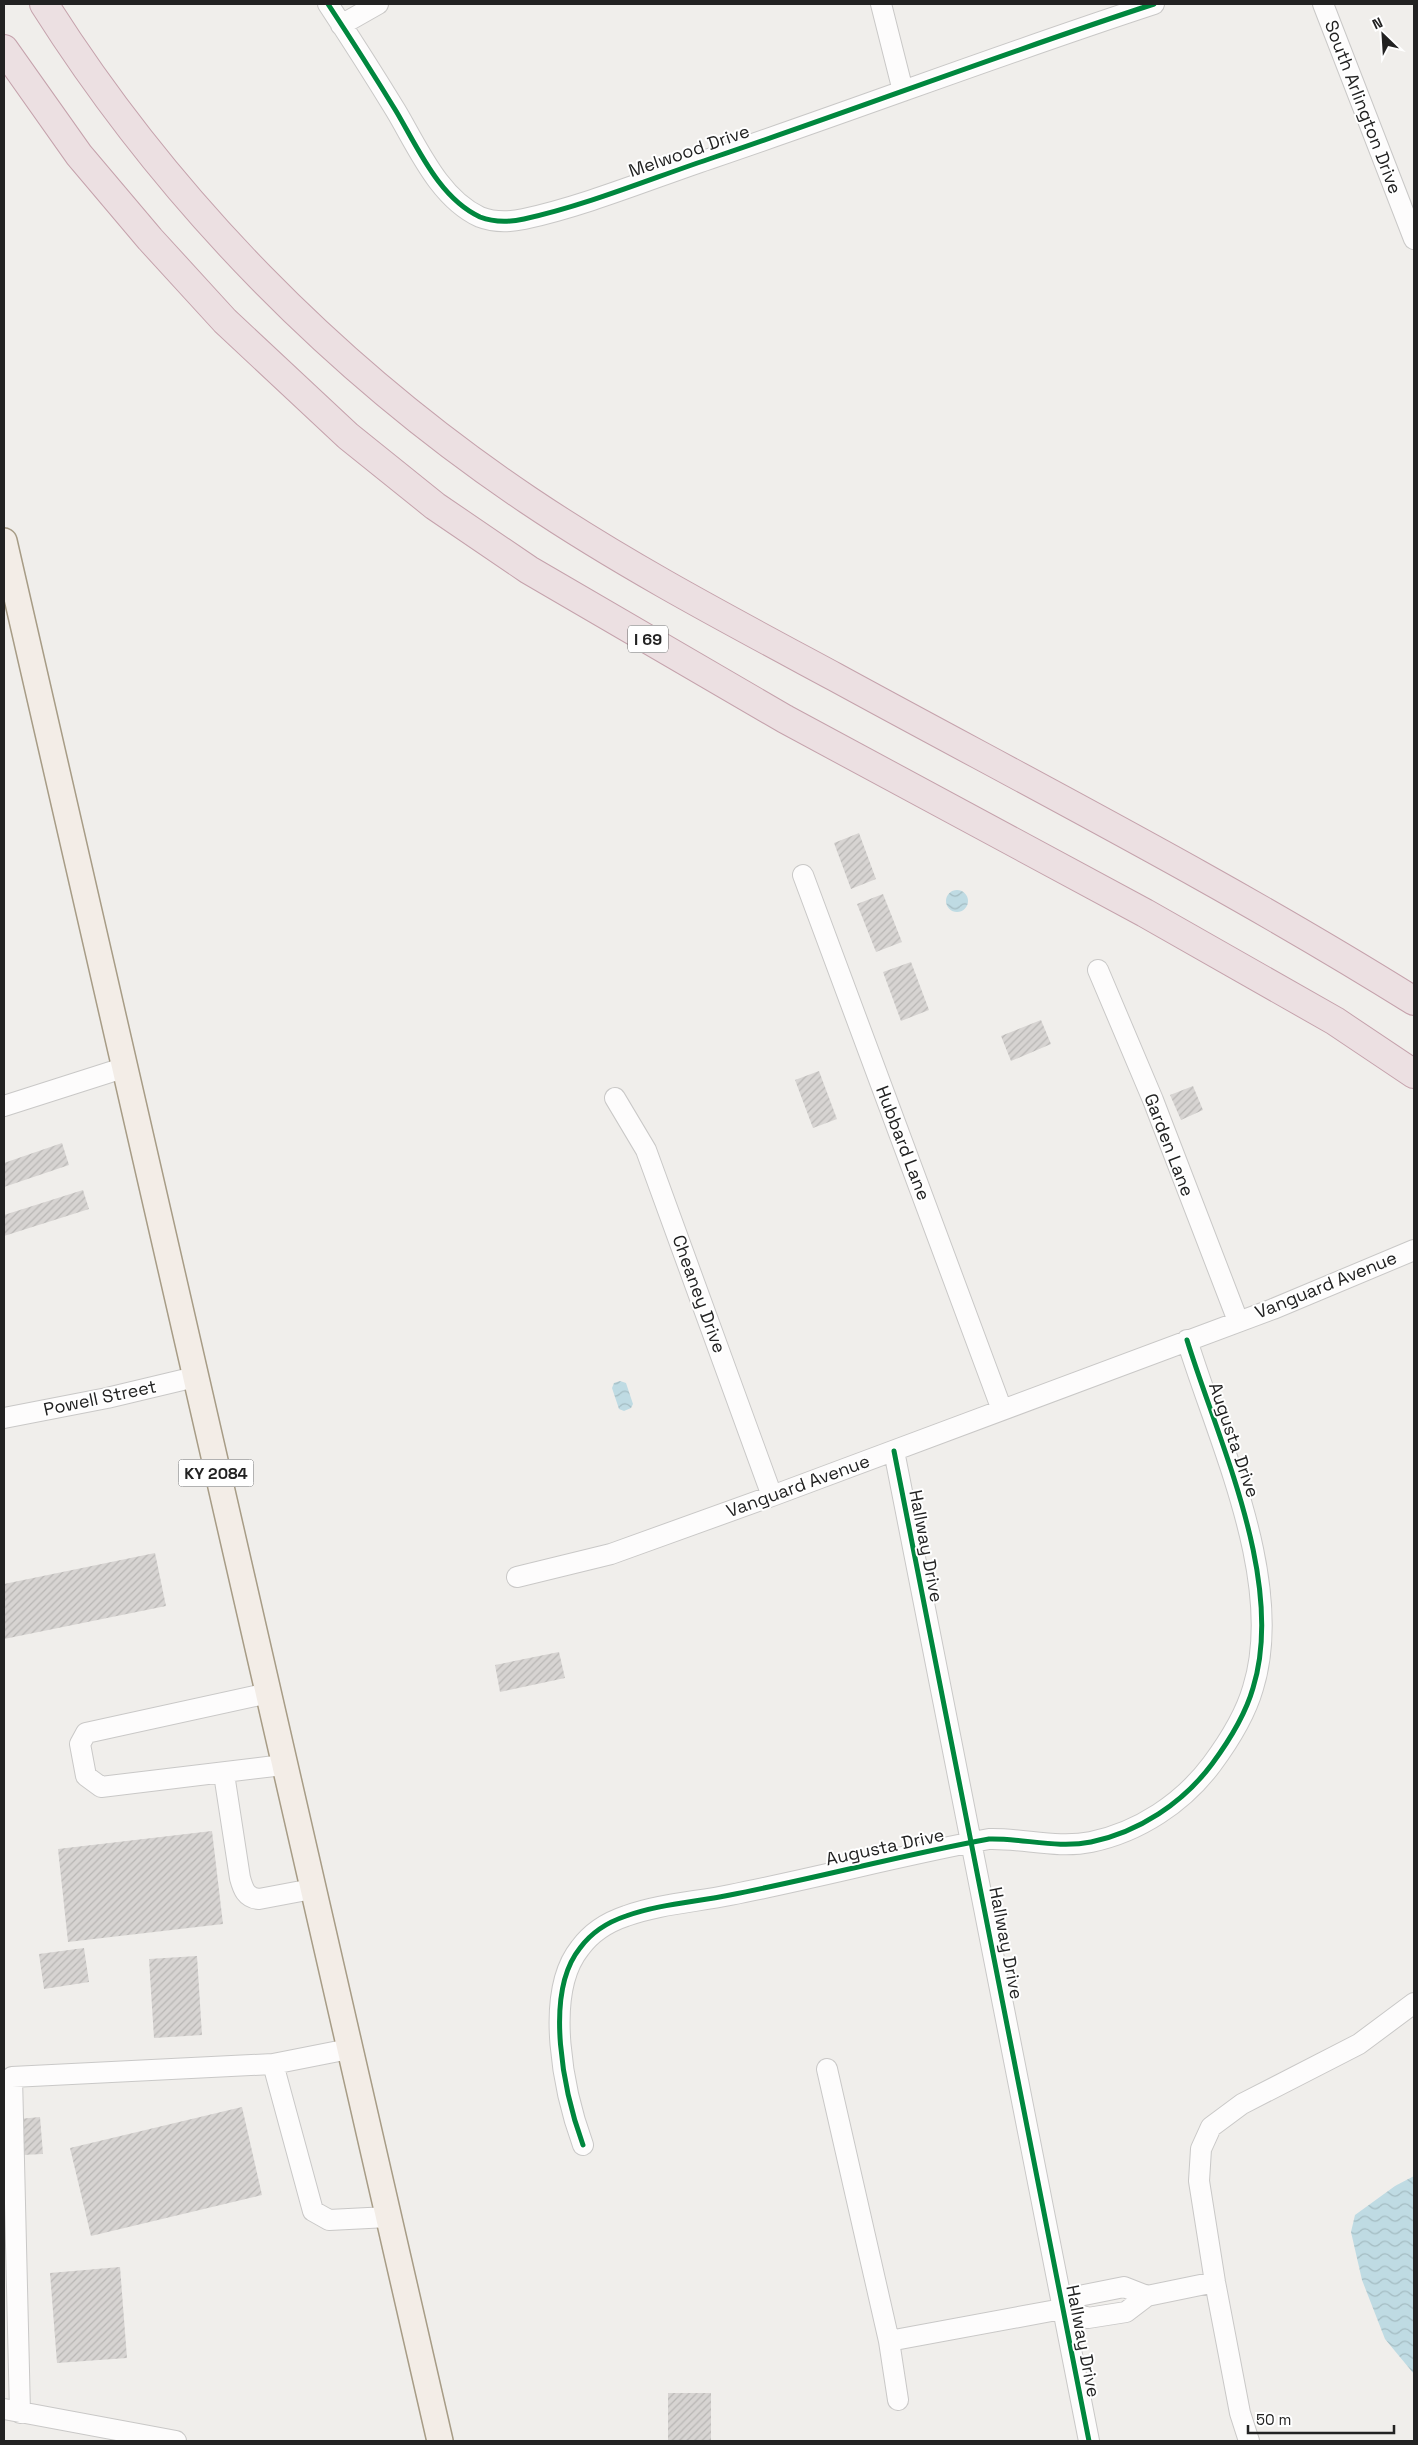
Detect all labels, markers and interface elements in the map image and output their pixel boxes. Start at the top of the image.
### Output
north arrow [1358,10,1408,60]
text: N [1369,13,1386,33]
street label: South Arlington Drive [1320,17,1407,197]
street label: Melwood Drive [625,119,752,182]
road number: I 69 [628,626,668,652]
street label: Hubbard Lane [871,1082,936,1203]
street label: Garden Lane [1139,1090,1200,1200]
street label: Cheaney Drive [667,1232,731,1356]
street label: Vanguard Avenue [1252,1246,1400,1323]
street label: Powell Street [41,1374,158,1421]
street label: Augusta Drive [1204,1379,1265,1501]
street label: Vanguard Avenue [723,1449,873,1522]
road number: KY 2084 [178,1460,254,1486]
street label: Hallway Drive [904,1488,949,1604]
street label: Augusta Drive [824,1823,946,1870]
street label: Hallway Drive [984,1885,1029,2001]
street label: Hallway Drive [1061,2283,1106,2399]
scale bar [1248,2402,1394,2434]
text: 50 m [1256,2410,1291,2429]

